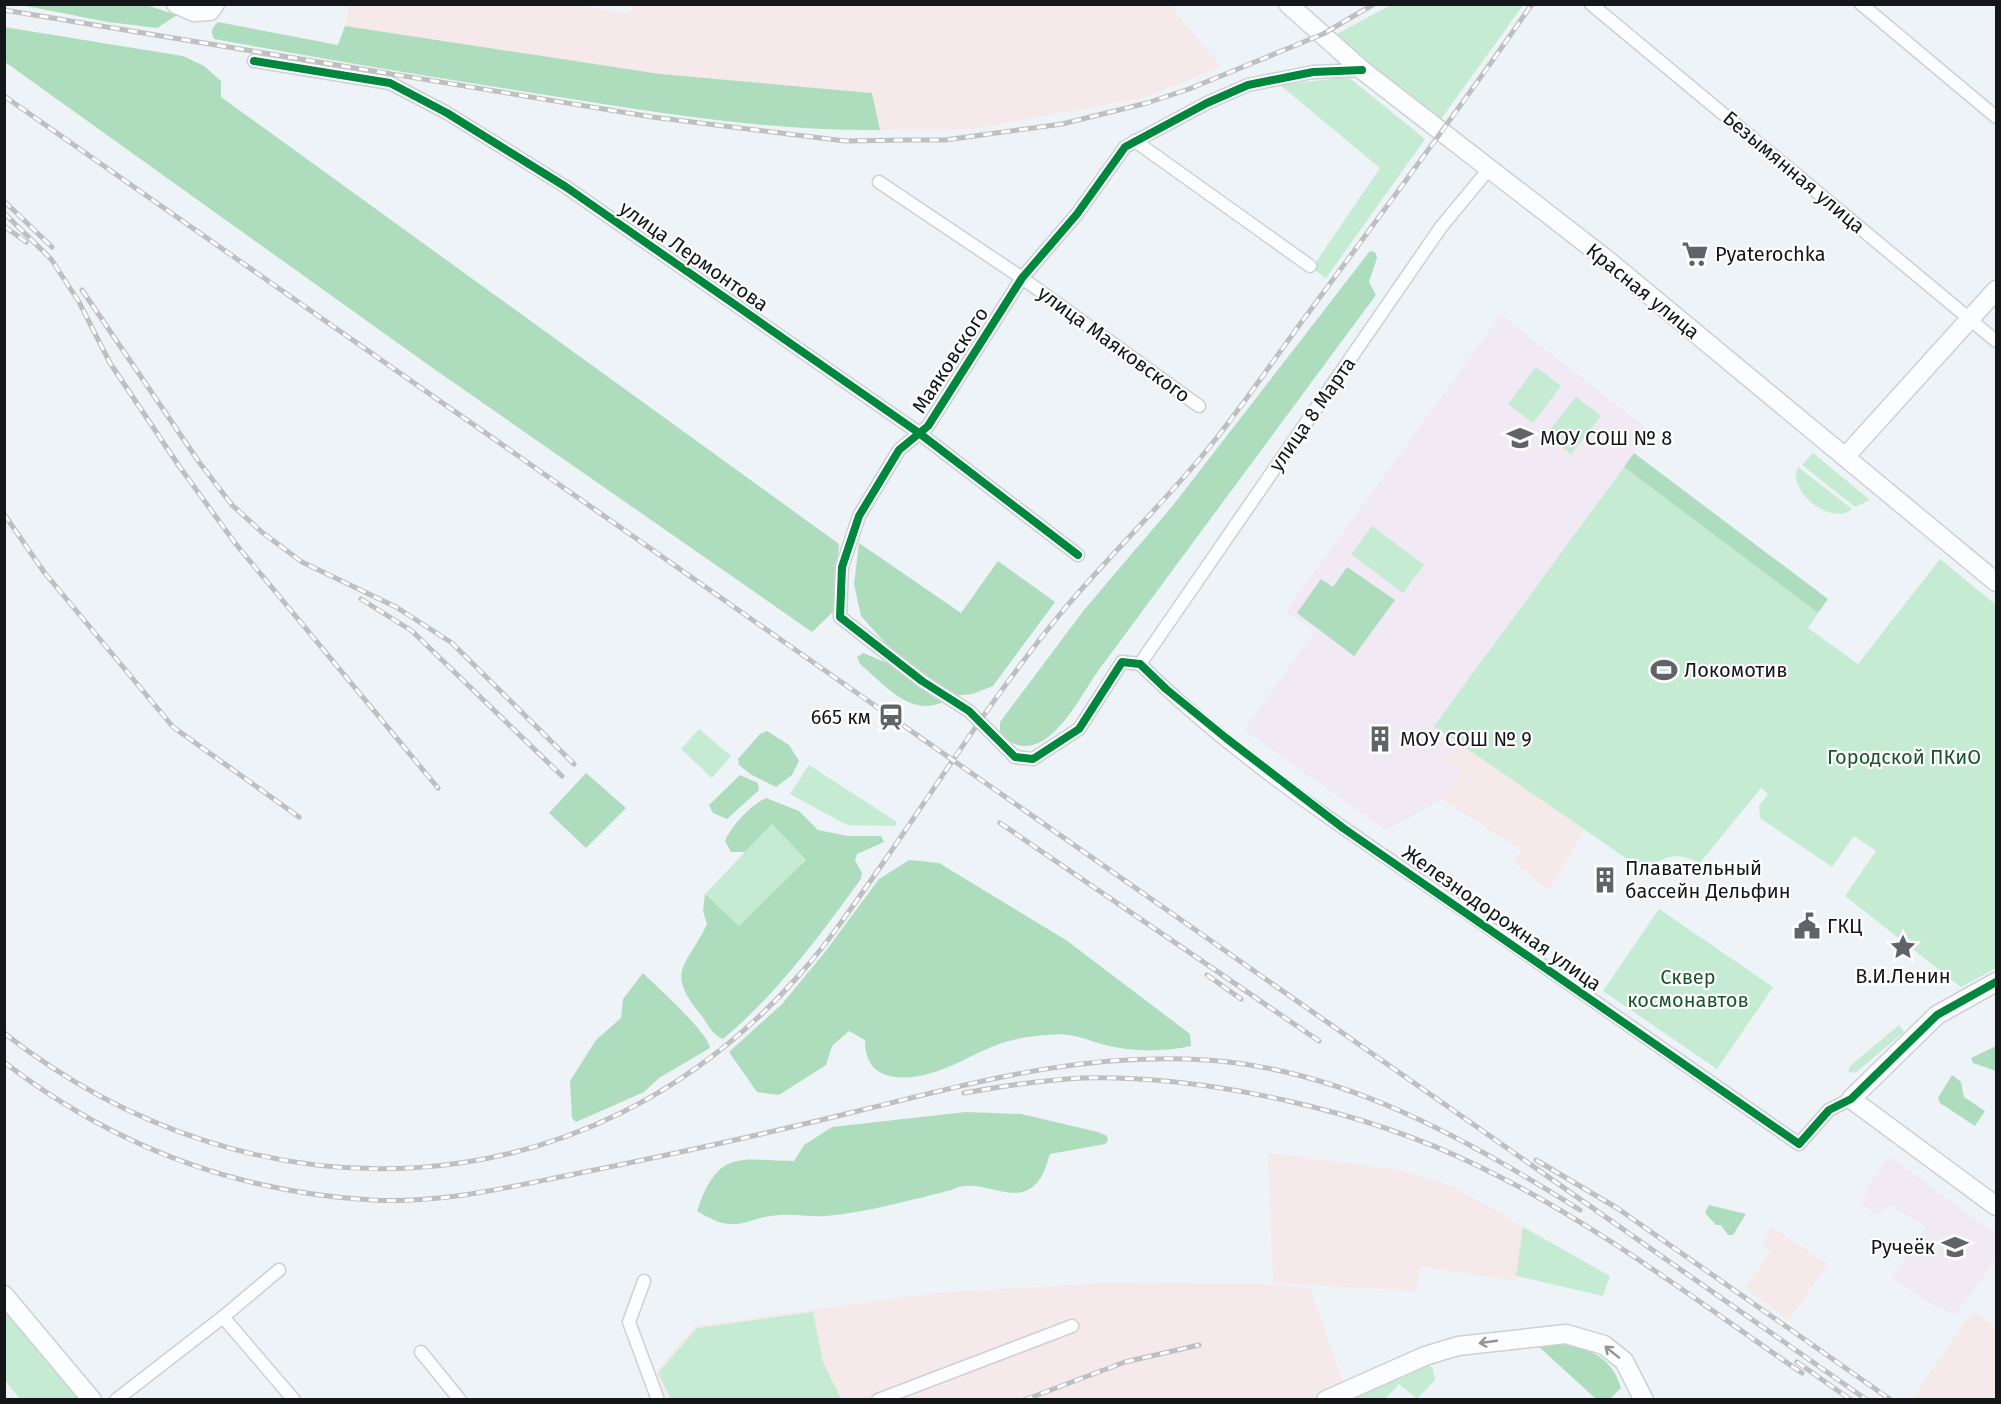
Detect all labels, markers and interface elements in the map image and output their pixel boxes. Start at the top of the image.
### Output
street label: Безымянная улица [1718,106,1870,238]
street label: улица Лермонтова [615,196,773,316]
street label: Красная улица [1582,238,1704,344]
supermarket icon: Pyaterochka [1680,239,1710,269]
place label: Pyaterochka [1715,242,1826,266]
street label: улица Маяковского [1033,281,1195,407]
street label: Маяковского [907,302,993,418]
street label: улица 8 Марта [1264,352,1360,476]
school or university icon: МОУ СОШ № 8 [1505,423,1535,453]
place label: МОУ СОШ № 8 [1540,426,1672,450]
sports icon: Локомотив [1649,655,1679,685]
place label: Локомотив [1684,658,1788,682]
station icon: 665 км [876,702,906,732]
place label: 665 км [811,705,871,729]
building icon: МОУ СОШ № 9 [1365,724,1395,754]
place label: МОУ СОШ № 9 [1400,727,1532,751]
park label: Городской ПКиО [1827,745,1981,769]
street label: Железнодорожная улица [1398,840,1606,996]
place label: Плавательный бассейн Дельфин [1625,856,1791,903]
building icon: Плавательный бассейн Дельфин [1590,865,1620,895]
public building icon: ГКЦ [1792,911,1822,941]
place label: ГКЦ [1827,914,1862,938]
place icon: В.И.Ленин [1888,932,1918,962]
place label: В.И.Ленин [1855,964,1951,988]
park label: Сквер космонавтов [1627,965,1749,1012]
school or university icon: Ручеёк [1940,1232,1970,1262]
place label: Ручеёк [1870,1235,1936,1259]
one-way arrow [1478,1337,1498,1348]
one-way arrow [1604,1345,1620,1358]

